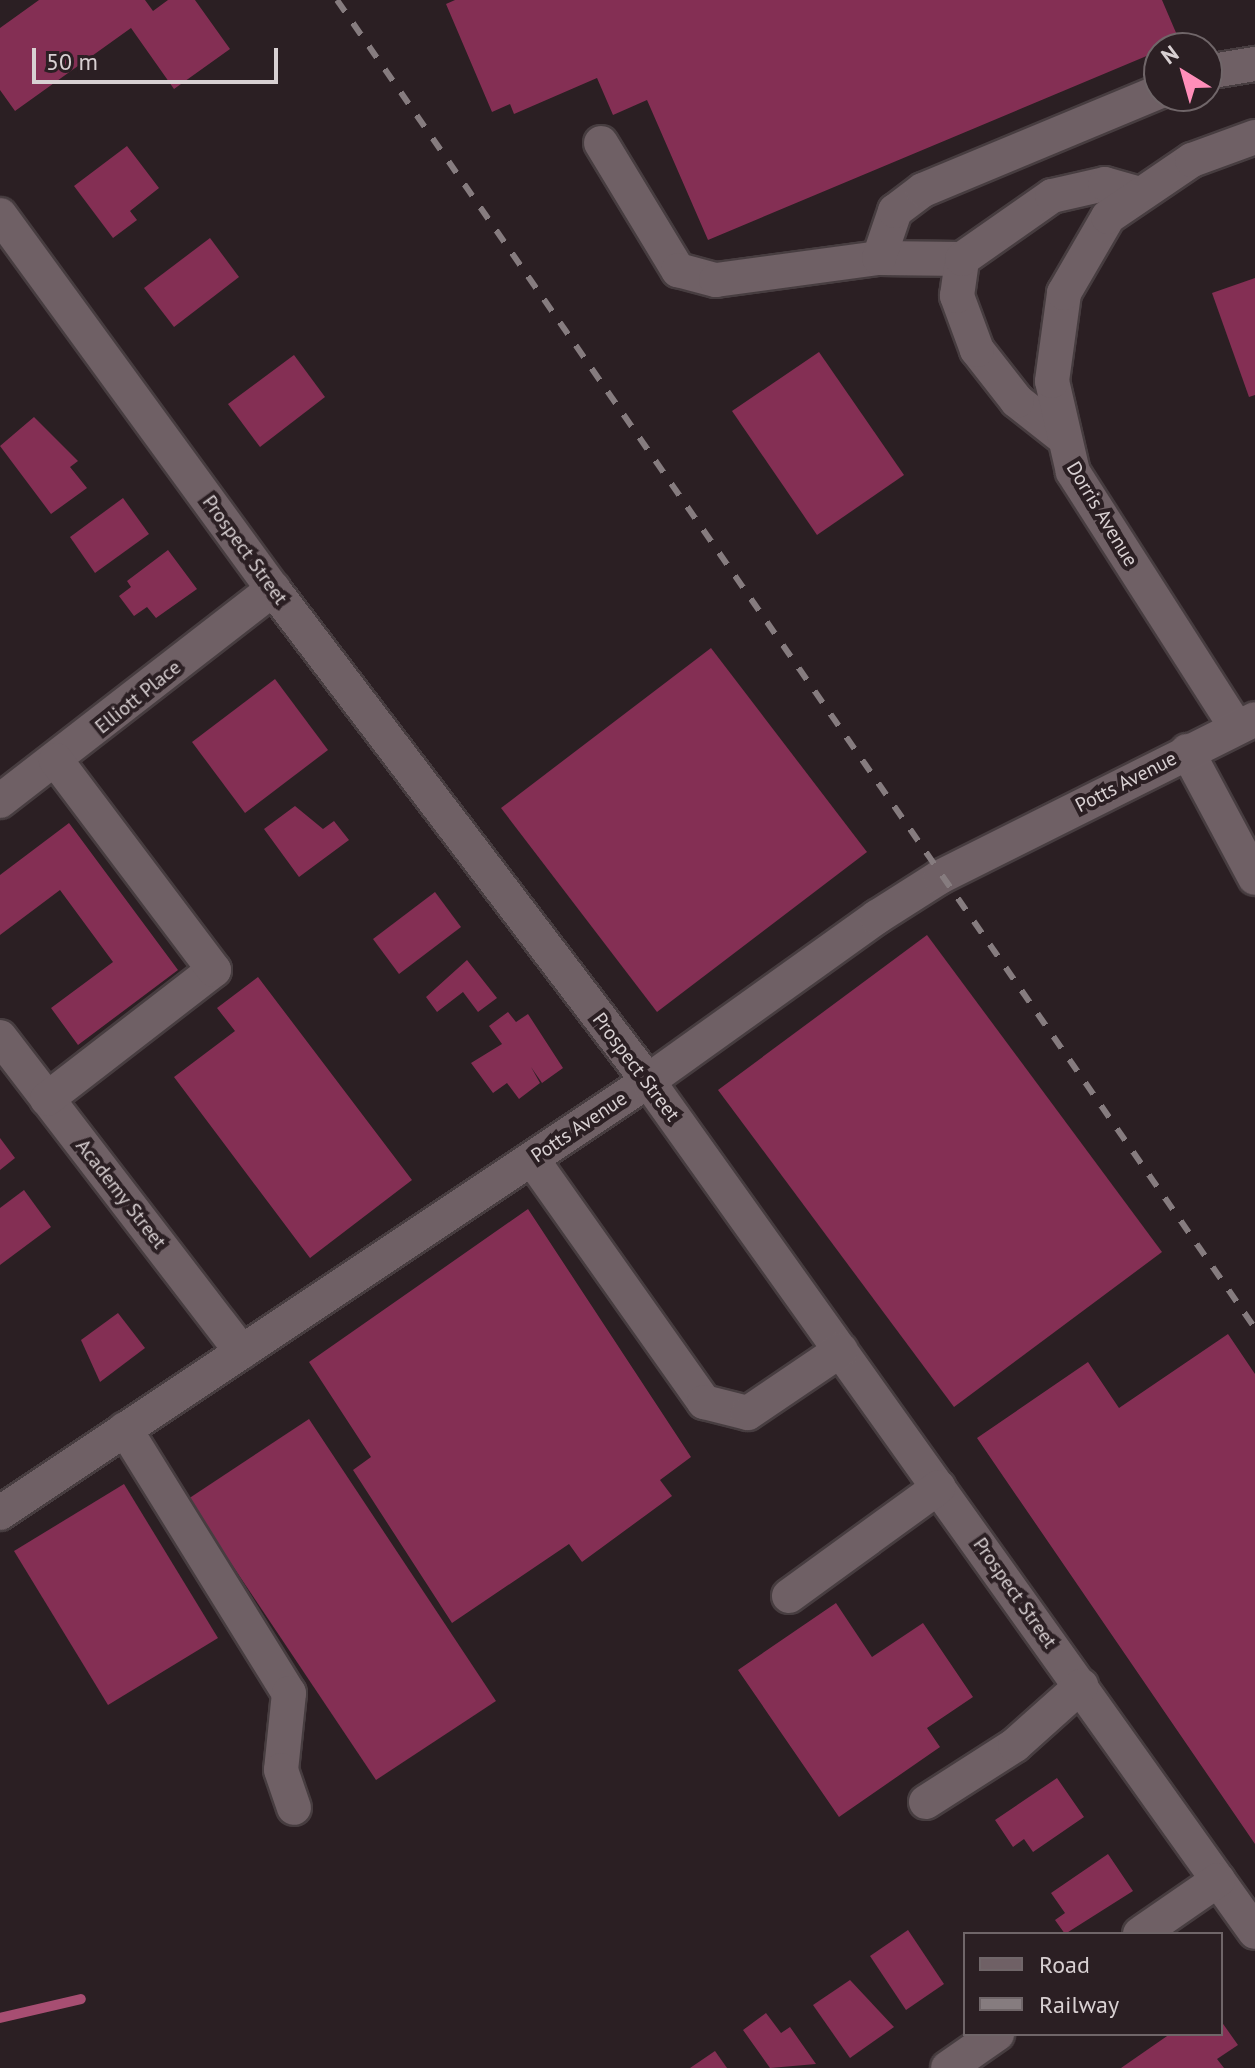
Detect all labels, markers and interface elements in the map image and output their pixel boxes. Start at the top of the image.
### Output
scale bar [36,32,282,82]
north arrow [1143,32,1223,112]
text: N [1156,39,1184,70]
text: 50 m [46,46,98,77]
street label: Dorris Avenue [1061,457,1143,571]
street label: Prospect Street [197,491,293,609]
street label: Elliott Place [90,655,186,739]
street label: Potts Avenue [1071,746,1181,818]
street label: Prospect Street [587,1008,685,1126]
street label: Potts Avenue [526,1086,632,1168]
street label: Academy Street [71,1134,171,1254]
street label: Prospect Street [968,1533,1062,1653]
legend [963,1932,1223,2036]
text: Road [1039,1949,1090,1980]
text: Railway [1039,1989,1119,2020]

